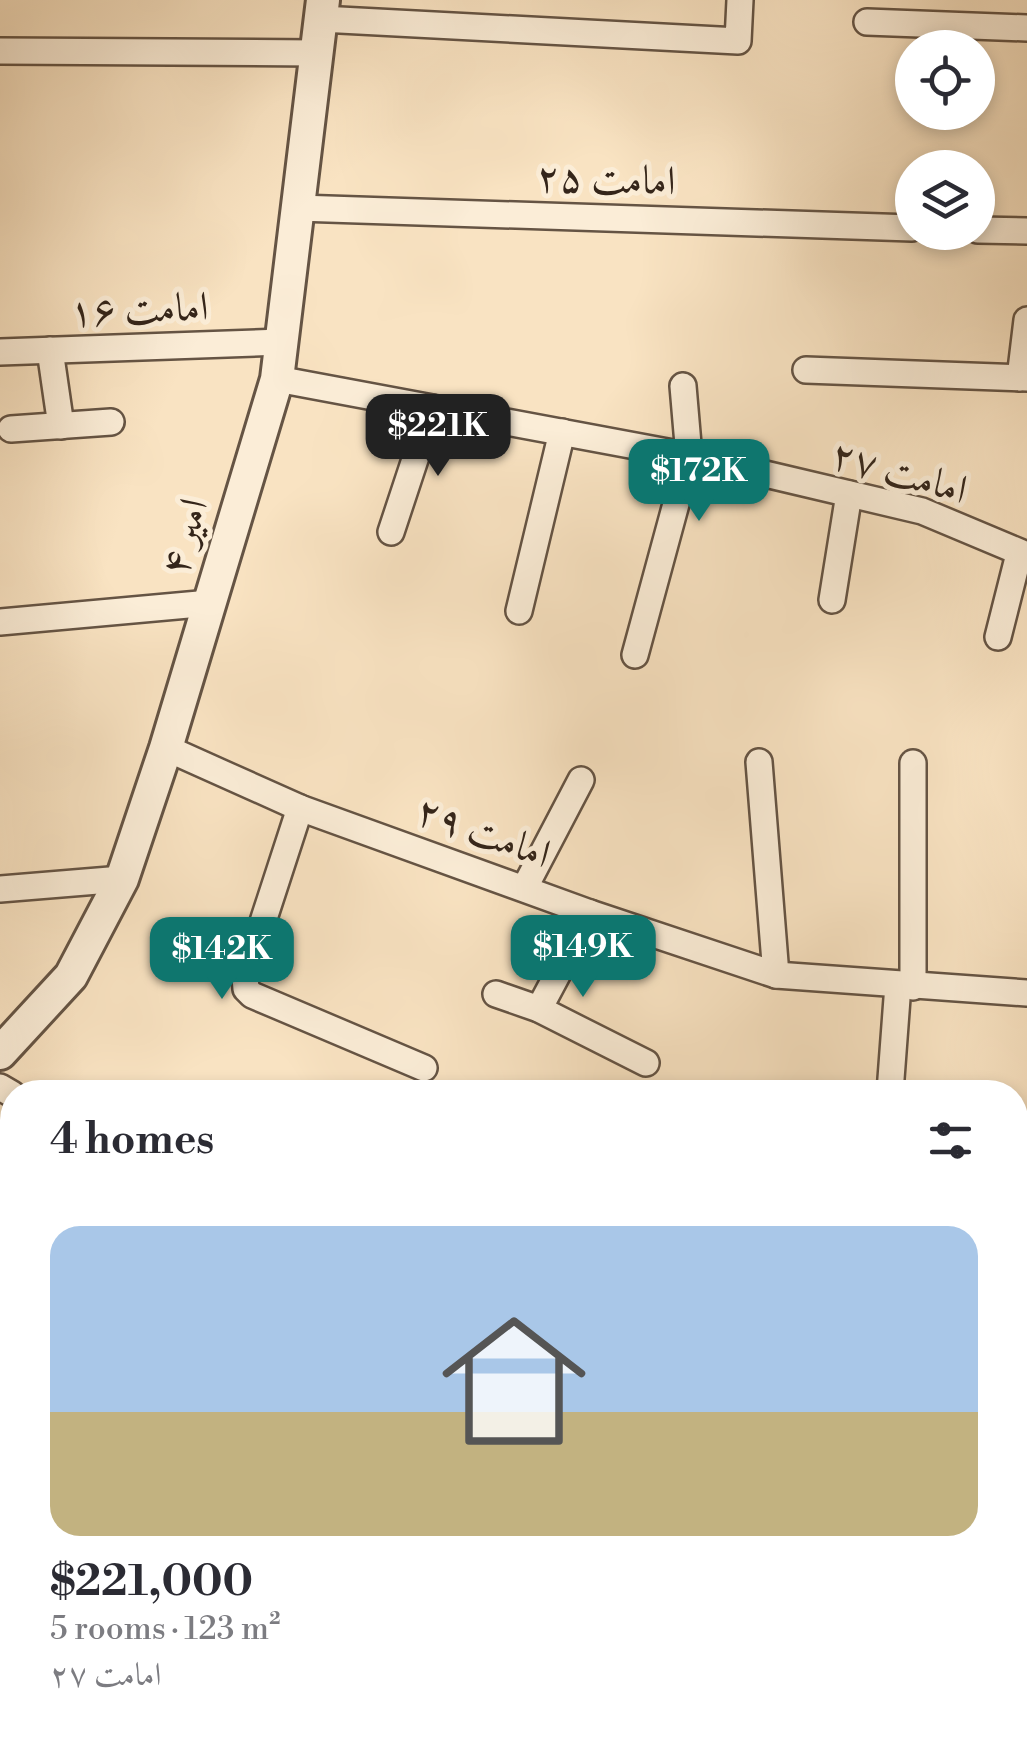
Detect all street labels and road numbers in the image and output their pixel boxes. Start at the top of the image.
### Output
street label: امامت ۲۵ [535,153,677,207]
street label: امامت ۱۶ [68,283,210,337]
street label: امامت ۲۷ [825,430,973,516]
street label: امیر ۴ [150,492,220,582]
street label: امامت ۲۹ [409,786,557,880]

